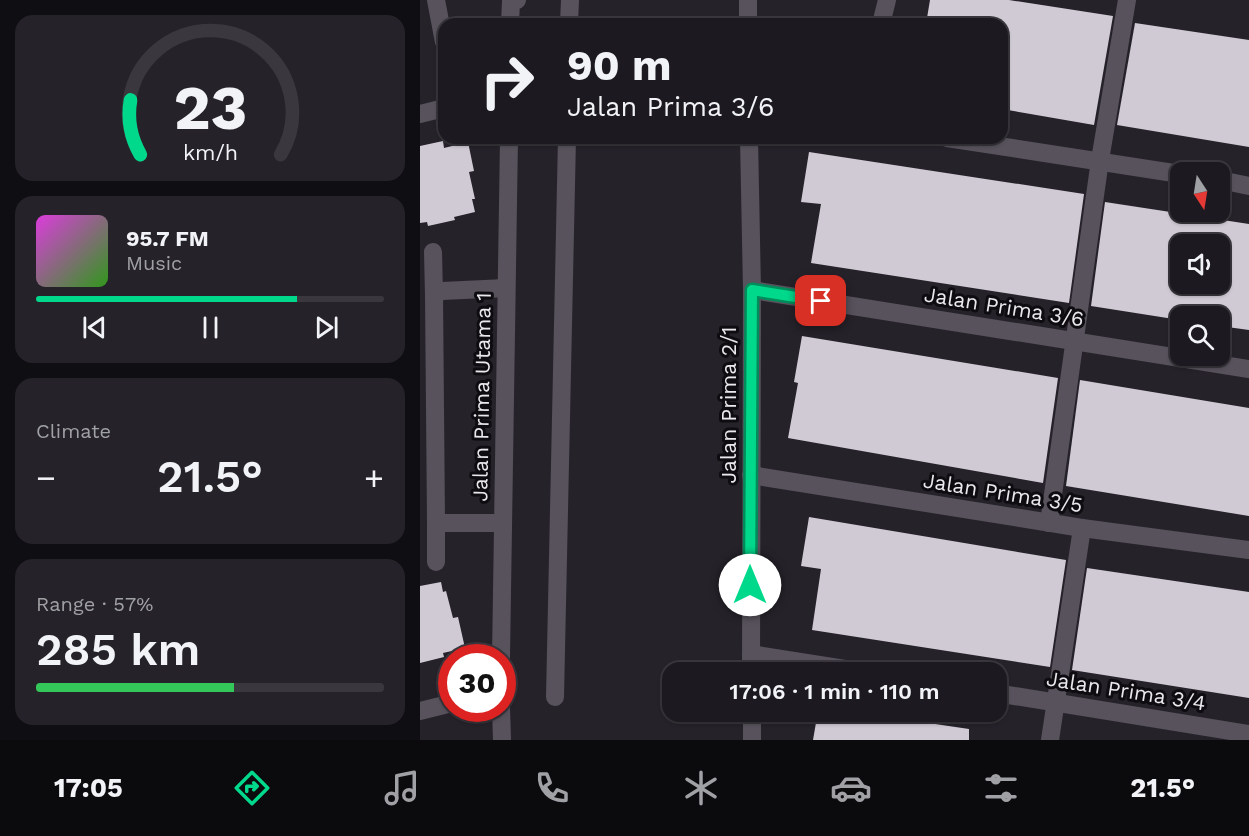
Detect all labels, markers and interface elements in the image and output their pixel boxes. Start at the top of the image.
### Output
text: 90 m [567,41,671,90]
icon: right [468,42,546,120]
text: 23 [173,71,247,144]
text: Jalan Prima 3/6 [567,91,774,123]
text: km/h [182,141,238,166]
north arrow [1170,162,1230,222]
map controls [1170,162,1230,366]
text: 95.7 FM [126,226,209,251]
button: sound [1170,234,1230,294]
text: Music [126,251,182,275]
pin [795,275,846,326]
street label: Jalan Prima 3/6 [922,282,1086,331]
icon: arrive [804,284,837,317]
street label: Jalan Prima Utama 1 [467,292,496,502]
button: search [1170,306,1230,366]
icon: previous [78,311,111,344]
icon: pause [194,311,227,344]
icon: next [310,311,343,344]
street label: Jalan Prima 2/1 [716,326,741,484]
text: Climate [36,419,111,443]
text: 21.5° [157,450,263,503]
text: − [36,458,56,497]
text: + [364,458,384,497]
street label: Jalan Prima 3/5 [922,468,1085,517]
position arrow [718,553,782,617]
text: Range · 57% [36,592,153,616]
text: 285 km [36,623,200,676]
speed limit sign: 30 [438,644,516,722]
street label: Jalan Prima 3/4 [1045,666,1207,715]
text: 17:06 · 1 min · 110 m [730,679,939,704]
icon: directions [231,767,273,809]
icon: music [381,767,423,809]
icon: phone [531,767,573,809]
icon: climate [680,767,722,809]
icon: car [830,767,872,809]
icon: filters [980,767,1022,809]
text: 17:05 [54,772,123,804]
text: 21.5° [1130,772,1195,804]

